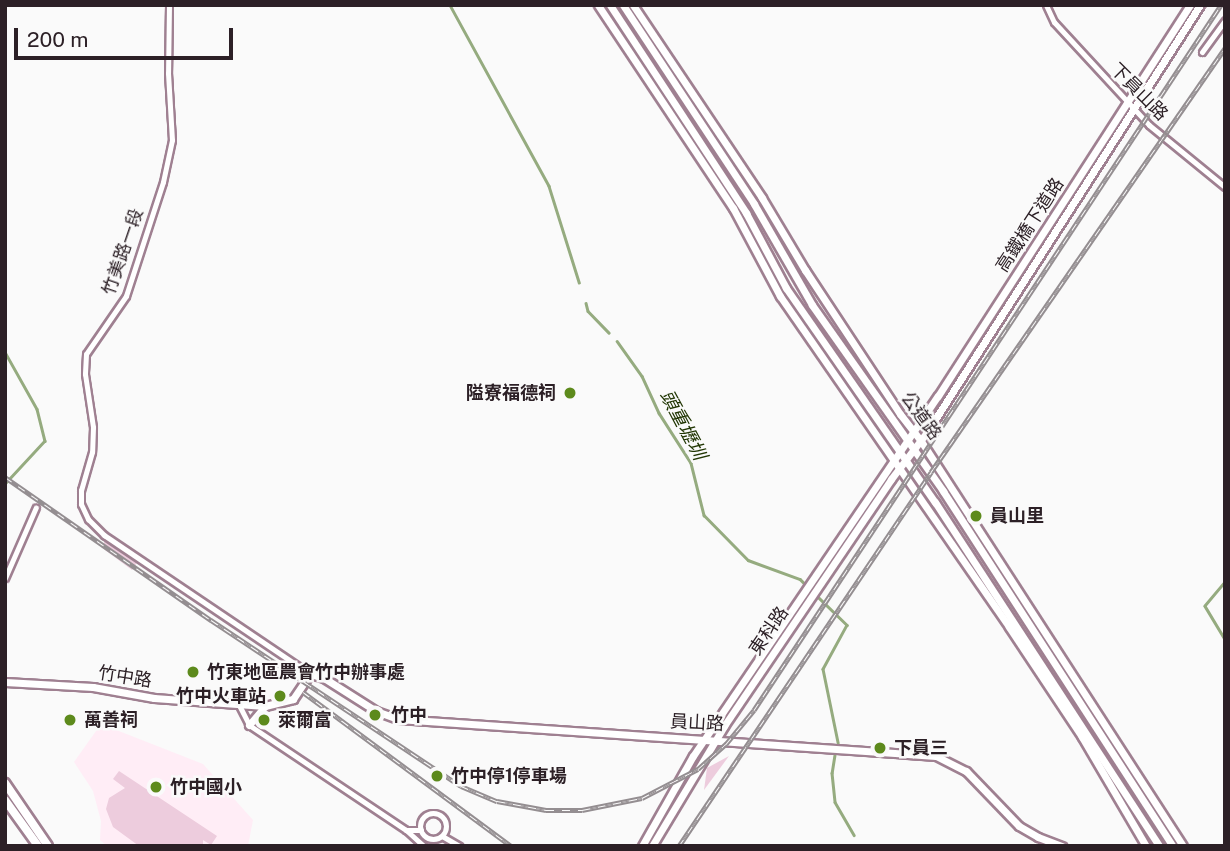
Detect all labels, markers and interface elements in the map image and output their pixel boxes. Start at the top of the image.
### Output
scale bar [18,14,236,58]
text: 200 m [27,27,88,52]
street label: 下員山路 [1106,59,1172,125]
street label: 高鐵橋下道路 [992,174,1068,276]
street label: 竹美路一段 [98,206,148,298]
place label: 隘寮福德祠 [466,382,556,404]
marker: 隘寮福德祠 [562,385,578,401]
water label: 頭重壢圳 [655,386,711,464]
street label: 公道路 [896,388,946,444]
place label: 員山里 [990,505,1044,527]
marker: 員山里 [968,508,984,524]
street label: 東科路 [745,603,793,659]
place label: 竹東地區農會竹中辦事處 [207,661,405,683]
street label: 竹中路 [97,662,153,692]
marker: 竹東地區農會竹中辦事處 [185,664,201,680]
place label: 竹中火車站 [176,685,266,707]
marker: 竹中火車站 [272,688,288,704]
place label: 竹中 [391,704,427,726]
marker: 竹中 [365,705,385,725]
place label: 萬善祠 [84,709,138,731]
place label: 萊爾富 [278,709,332,731]
street label: 員山路 [669,711,725,735]
marker: 萬善祠 [62,712,78,728]
marker: 萊爾富 [256,712,272,728]
place label: 下員三 [894,737,948,759]
marker: 下員三 [872,740,888,756]
place label: 竹中停1停車場 [451,765,567,787]
marker: 竹中停1停車場 [429,768,445,784]
place label: 竹中國小 [170,776,242,798]
marker: 竹中國小 [148,779,164,795]

